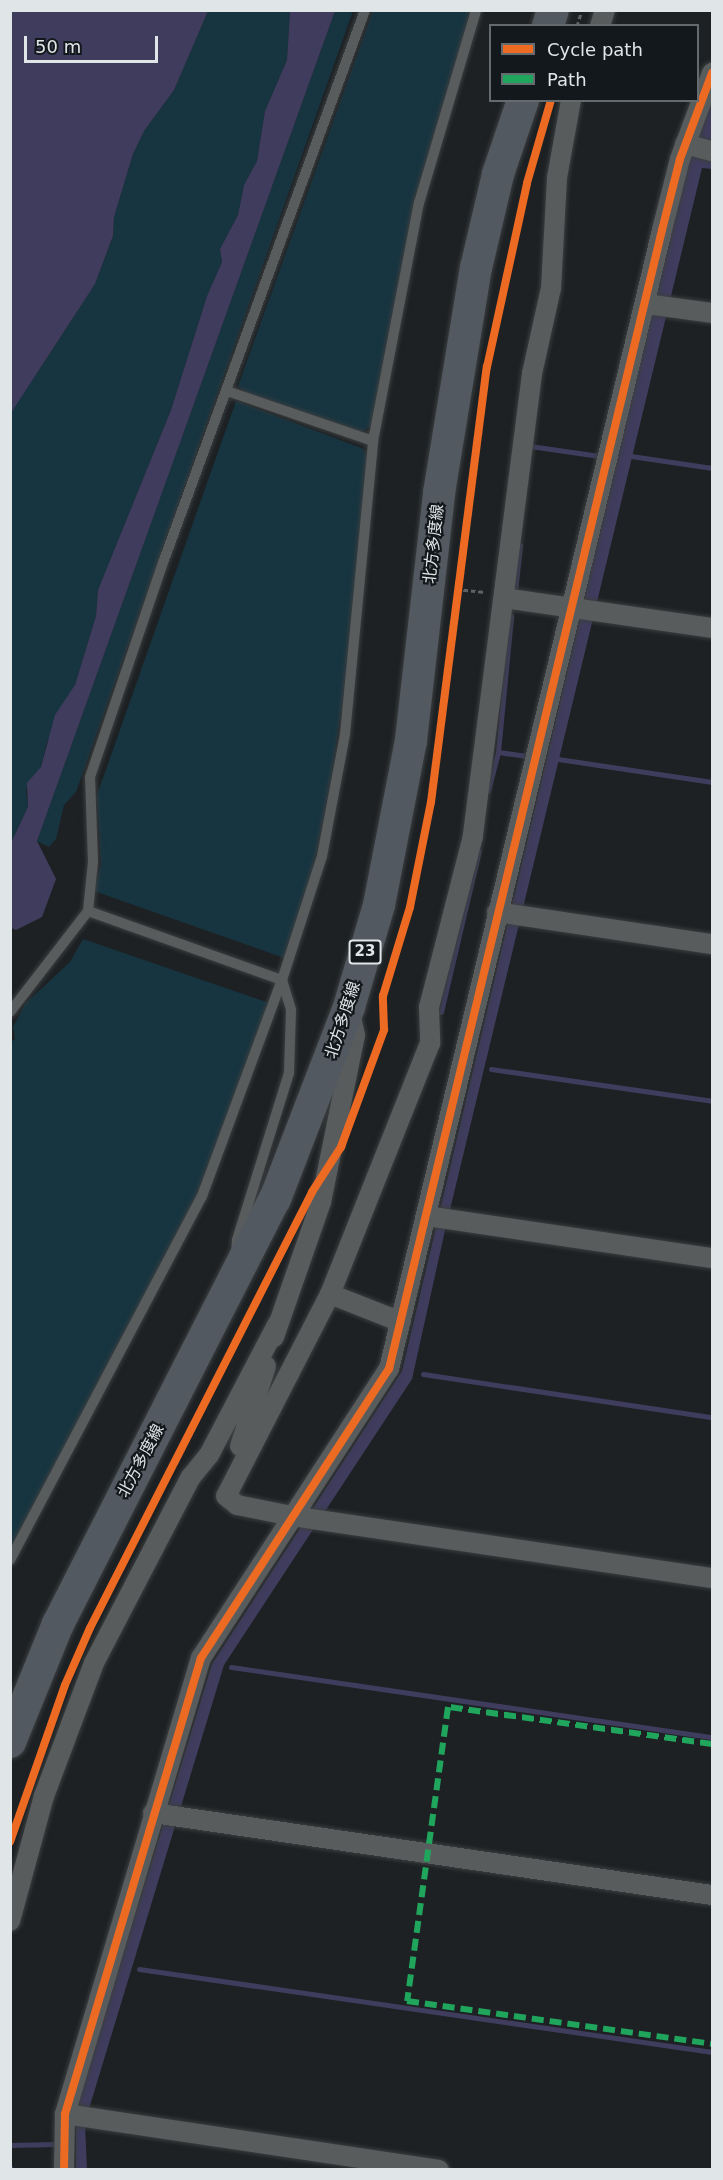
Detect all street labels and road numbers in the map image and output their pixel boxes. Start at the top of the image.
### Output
street label: 北方多度線 [420,503,448,585]
road number: 23 [348,940,382,964]
street label: 北方多度線 [322,979,364,1061]
street label: 北方多度線 [114,1421,168,1501]

